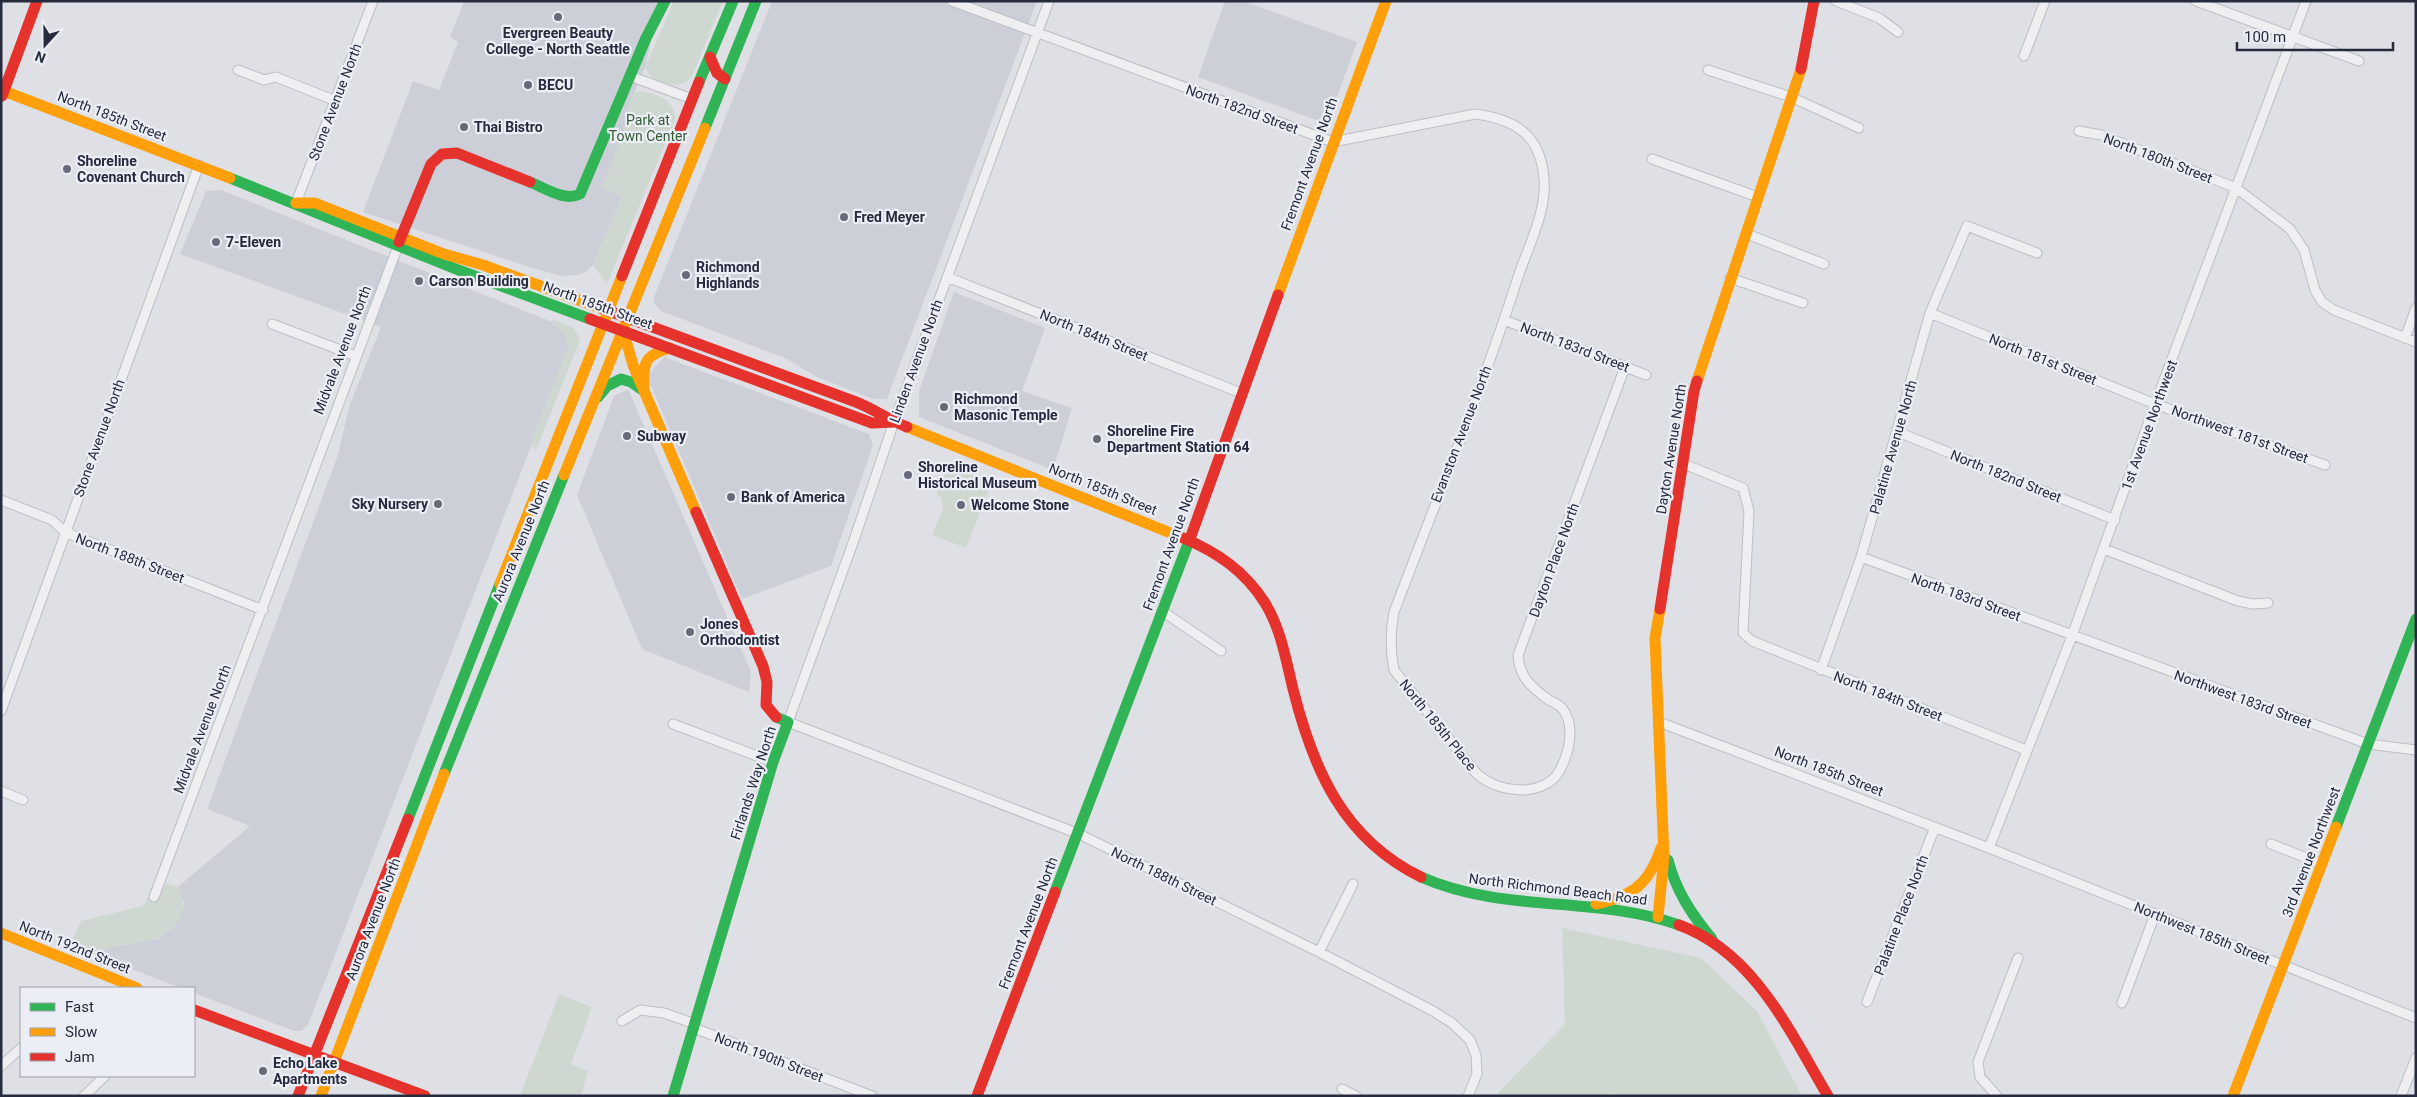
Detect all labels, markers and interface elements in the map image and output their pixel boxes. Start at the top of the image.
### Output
marker: Evergreen Beauty College - North Seattle [552,11,564,23]
north arrow [20,20,70,70]
scale bar [2237,20,2393,52]
place label: Evergreen Beauty College - North Seattle [486,25,630,57]
text: 100 m [2244,28,2286,46]
street label: Stone Avenue North [305,41,365,163]
text: N [33,48,48,66]
place label: BECU [538,77,573,93]
marker: BECU [522,79,534,91]
street label: North 182nd Street [1184,81,1301,137]
street label: North 185th Street [55,88,169,144]
street label: Fremont Avenue North [1277,95,1341,233]
park label: Park at Town Center [609,112,687,144]
place label: Thai Bistro [474,119,543,135]
marker: Thai Bistro [458,121,470,133]
street label: North 180th Street [2101,130,2215,186]
place label: Shoreline Covenant Church [77,153,185,185]
marker: Shoreline Covenant Church [61,163,73,175]
place label: Fred Meyer [854,209,925,225]
marker: Fred Meyer [838,211,850,223]
place label: 7-Eleven [226,234,281,250]
marker: 7-Eleven [210,236,222,248]
place label: Richmond Highlands [696,259,760,291]
marker: Richmond Highlands [680,269,692,281]
place label: Carson Building [429,273,529,289]
marker: Carson Building [413,275,425,287]
street label: North 185th Street [541,278,655,332]
street label: Midvale Avenue North [310,283,374,417]
street label: Linden Avenue North [886,297,946,425]
street label: North 184th Street [1038,306,1151,364]
street label: North 183rd Street [1518,319,1632,375]
street label: North 181st Street [1987,330,2100,388]
street label: 1st Avenue Northwest [2118,357,2180,492]
street label: Evanston Avenue North [1428,363,1494,505]
street label: Stone Avenue North [70,377,128,499]
street label: Palatine Avenue North [1866,378,1920,516]
street label: Dayton Avenue North [1653,383,1689,515]
place label: Richmond Masonic Temple [954,391,1058,423]
marker: Richmond Masonic Temple [938,401,950,413]
street label: Northwest 181st Street [2169,402,2311,466]
place label: Shoreline Fire Department Station 64 [1107,423,1250,455]
place label: Subway [637,428,687,444]
marker: Subway [621,430,633,442]
marker: Shoreline Fire Department Station 64 [1091,433,1103,445]
street label: North 182nd Street [1948,446,2064,506]
place label: Shoreline Historical Museum [918,459,1037,491]
street label: North 185th Street [1047,460,1160,518]
marker: Shoreline Historical Museum [902,469,914,481]
street label: Fremont Avenue North [1139,475,1203,613]
street label: Aurora Avenue North [489,478,553,604]
place label: Bank of America [741,489,846,505]
marker: Bank of America [725,491,737,503]
place label: Sky Nursery [351,496,429,512]
place label: Welcome Stone [971,497,1070,513]
marker: Sky Nursery [432,498,444,510]
marker: Welcome Stone [955,499,967,511]
street label: Dayton Place North [1526,501,1582,619]
street label: North 188th Street [73,530,187,586]
street label: North 183rd Street [1909,570,2023,624]
place label: Jones Orthodontist [700,616,780,648]
marker: Jones Orthodontist [684,626,696,638]
street label: Midvale Avenue North [170,662,234,796]
street label: Northwest 183rd Street [2172,667,2314,731]
street label: North 184th Street [1831,668,1945,724]
street label: North 185th Place [1396,676,1480,774]
street label: Firlands Way North [727,724,779,842]
street label: North 185th Street [1772,743,1886,799]
street label: 3rd Avenue Northwest [2279,784,2343,919]
street label: North 188th Street [1109,844,1220,909]
street label: Palatine Place North [1871,853,1931,977]
street label: Fremont Avenue North [995,855,1061,991]
street label: Aurora Avenue North [342,856,404,982]
street label: North Richmond Beach Road [1468,870,1648,908]
street label: Northwest 185th Street [2132,898,2273,968]
street label: North 192nd Street [17,917,133,977]
legend [20,987,195,1077]
text: Fast [65,998,94,1016]
text: Slow [65,1023,97,1041]
street label: North 190th Street [712,1029,826,1085]
text: Jam [65,1048,95,1066]
place label: Echo Lake Apartments [273,1055,347,1087]
marker: Echo Lake Apartments [257,1065,269,1077]

